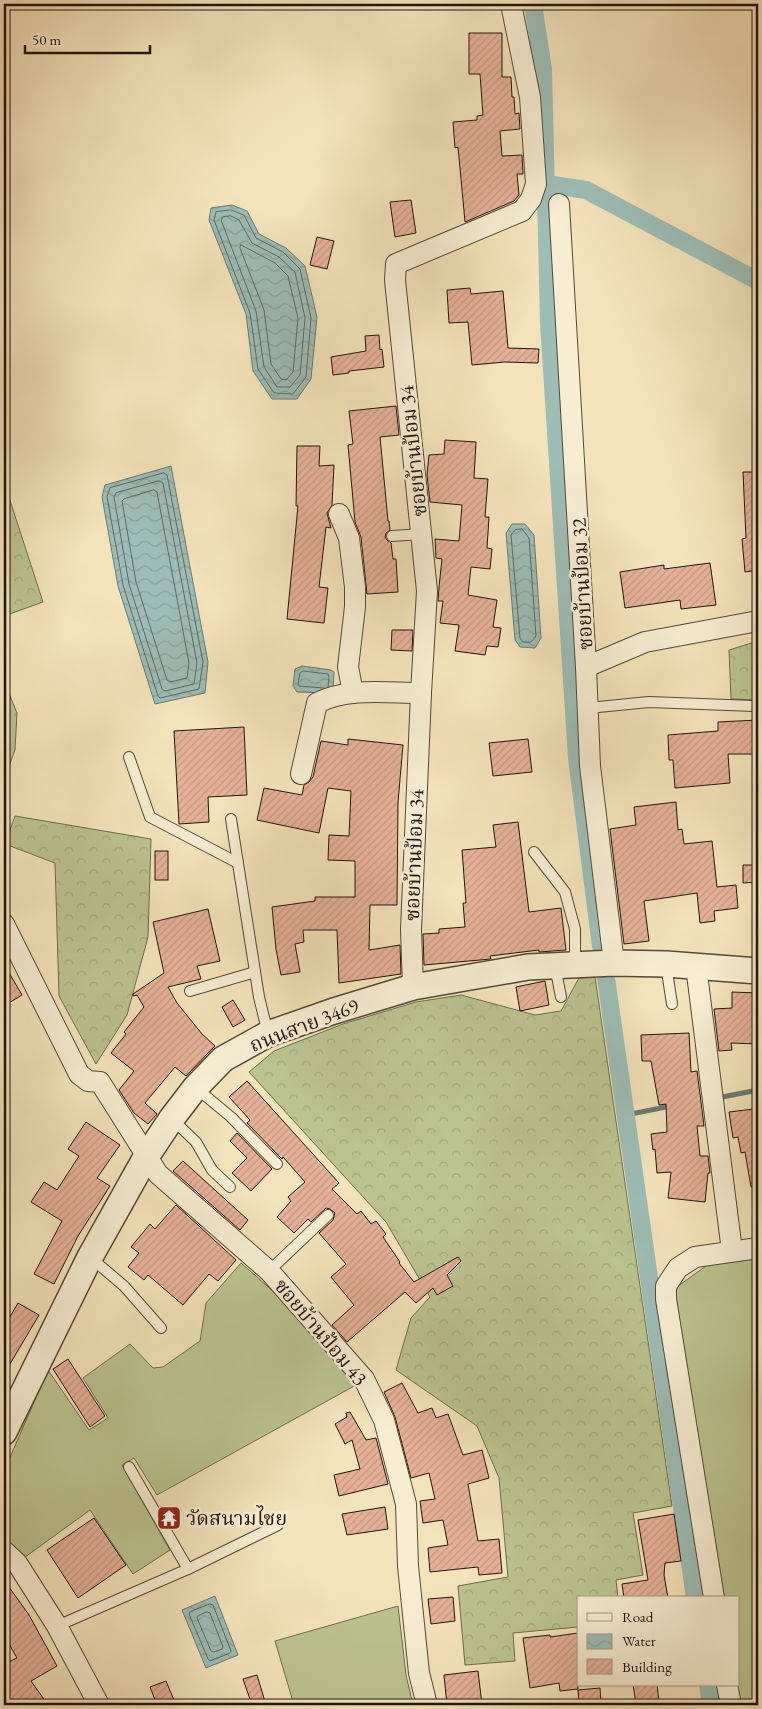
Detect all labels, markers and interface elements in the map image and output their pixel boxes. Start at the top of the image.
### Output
scale bar [25,22,150,54]
text: 50 m [32,30,61,49]
street label: ซอยบ้านป้อม 34 [393,384,433,518]
street label: ซอยบ้านป้อม 32 [566,517,598,651]
street label: ซอยบ้านป้อม 34 [399,788,429,921]
street label: ถนนสาย 3469 [246,992,363,1058]
street label: ซอยบ้านป้อม 43 [269,1273,373,1391]
temple icon: วัดสนามไชย [156,1505,182,1531]
place label: วัดสนามไชย [186,1505,287,1531]
legend [577,1596,740,1686]
text: Road [622,1607,654,1626]
text: Water [622,1631,656,1650]
text: Building [622,1657,672,1676]

